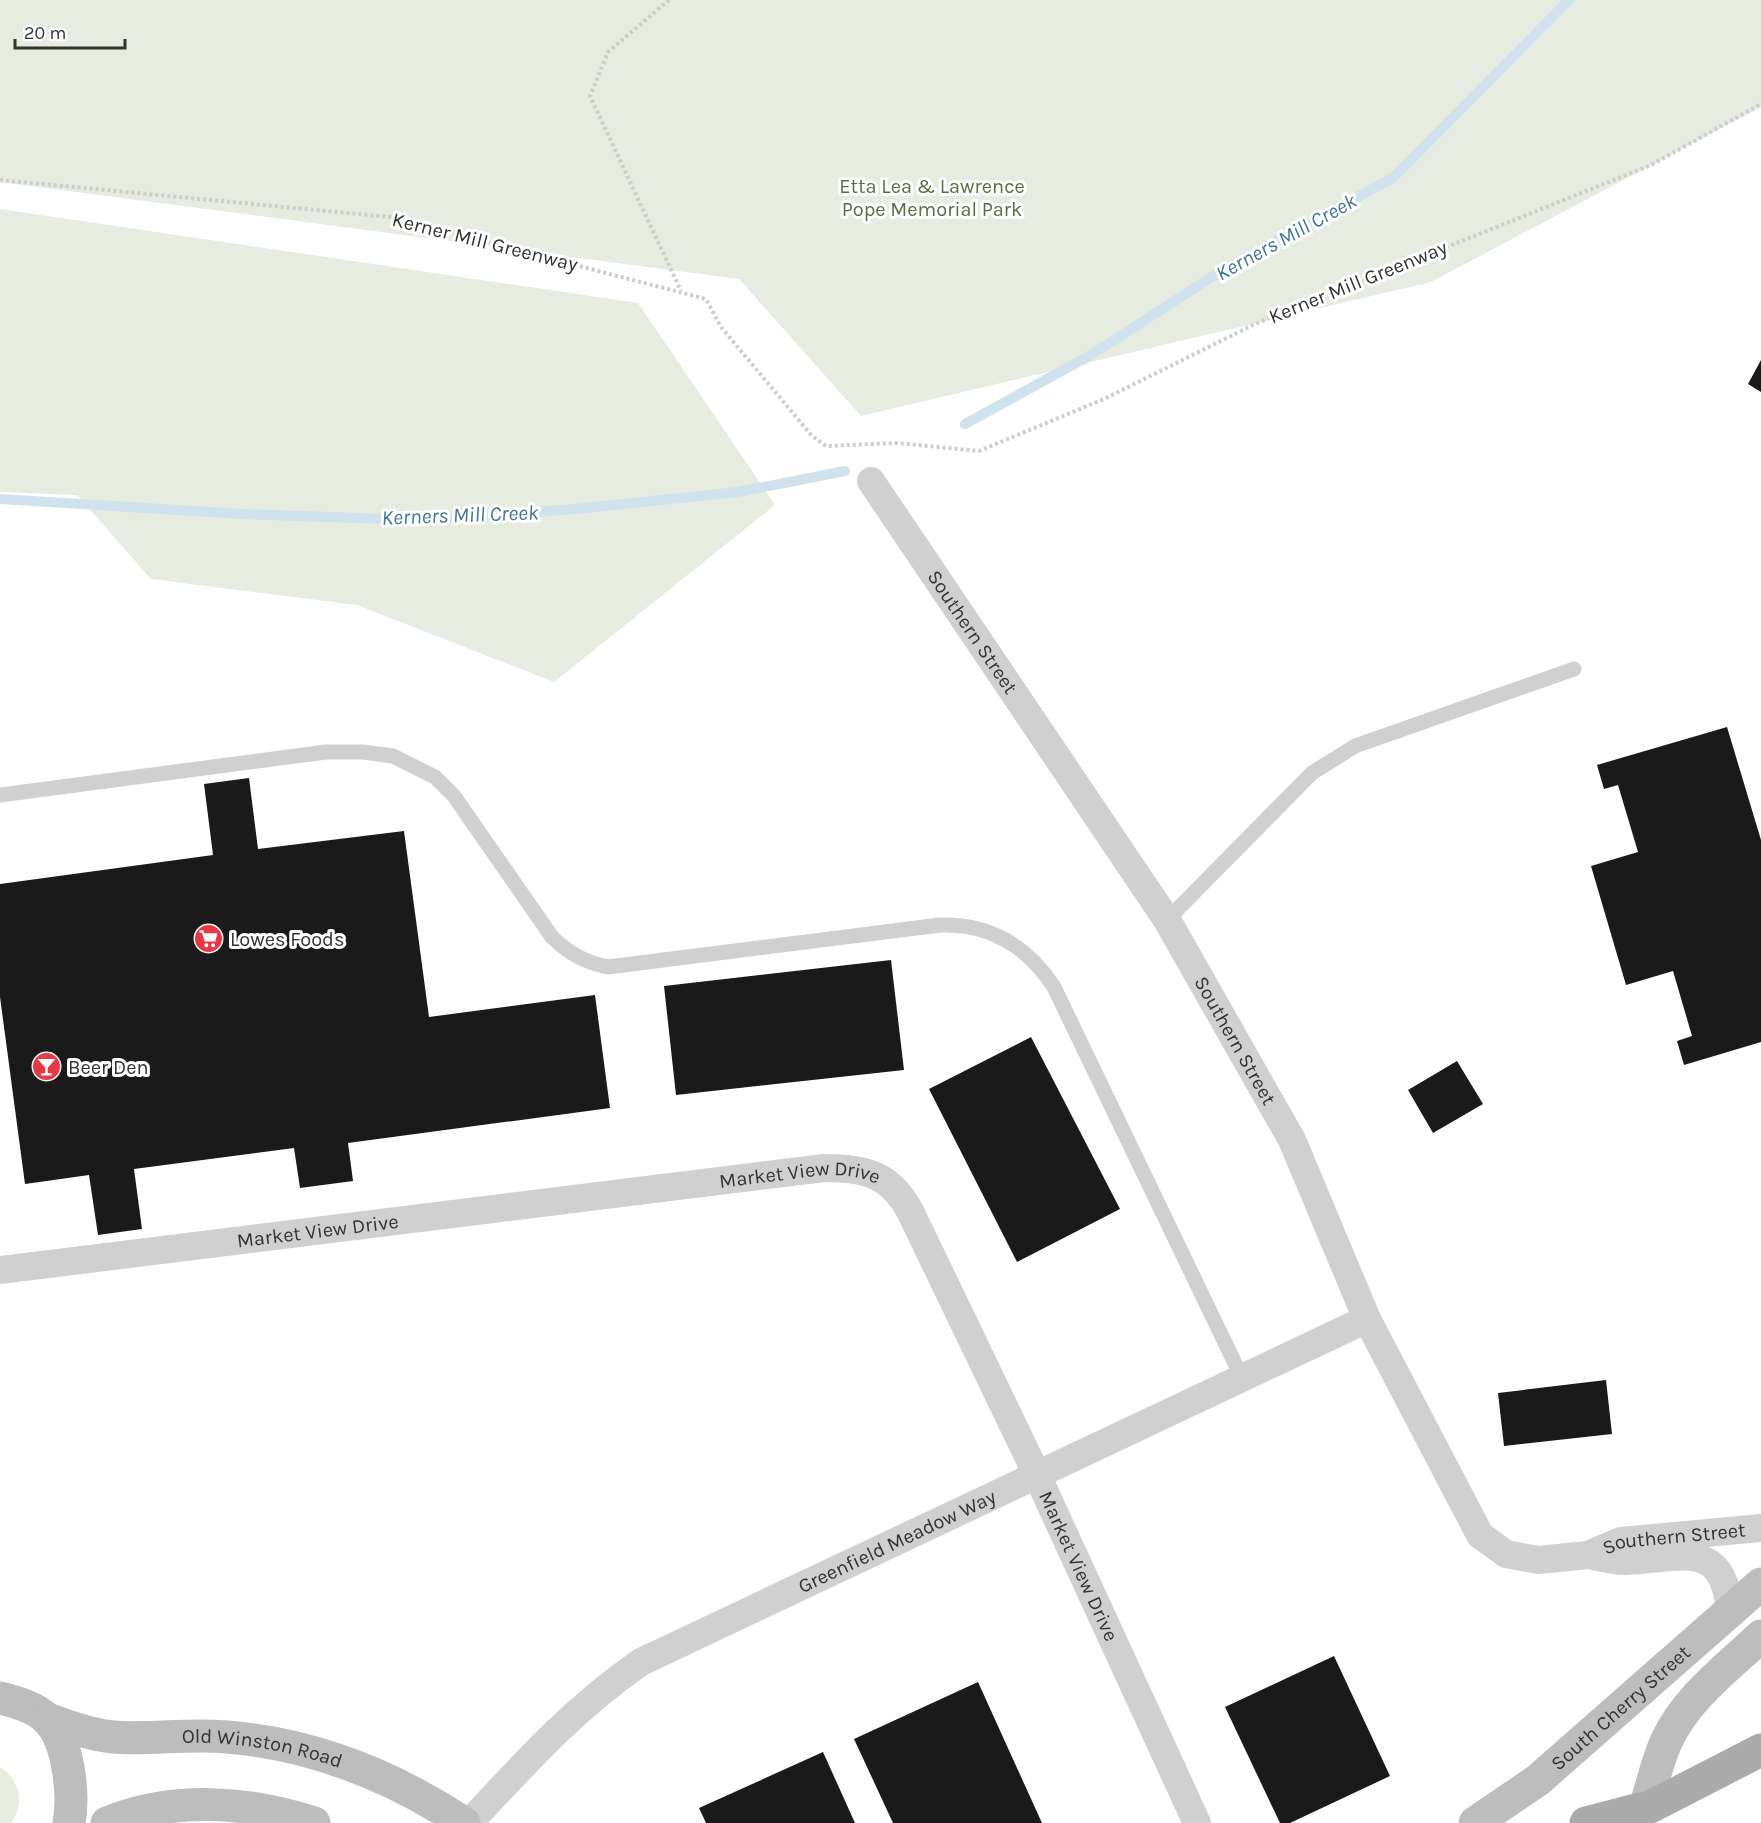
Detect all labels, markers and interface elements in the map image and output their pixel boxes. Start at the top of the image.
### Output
scale bar [15,12,124,50]
text: 20 m [24,22,66,44]
park label: Etta Lea & Lawrence Pope Memorial Park [839,175,1025,221]
water label: Kerners Mill Creek [1212,188,1361,286]
street label: Kerner Mill Greenway [390,208,580,276]
street label: Kerner Mill Greenway [1265,236,1451,328]
water label: Kerners Mill Creek [381,500,539,530]
street label: Southern Street [923,566,1023,698]
supermarket icon: Lowes Foods [193,923,225,955]
place label: Lowes Foods [230,928,344,951]
street label: Southern Street [1190,972,1281,1109]
bar icon: Beer Den [31,1051,63,1083]
place label: Beer Den [68,1056,149,1079]
street label: Market View Drive [718,1156,884,1192]
street label: Market View Drive [236,1209,400,1252]
street label: Greenfield Meadow Way [794,1485,999,1598]
street label: Market View Drive [1034,1487,1123,1645]
street label: Southern Street [1599,1518,1747,1559]
street label: South Cherry Street [1546,1640,1695,1775]
street label: Old Winston Road [182,1724,346,1772]

